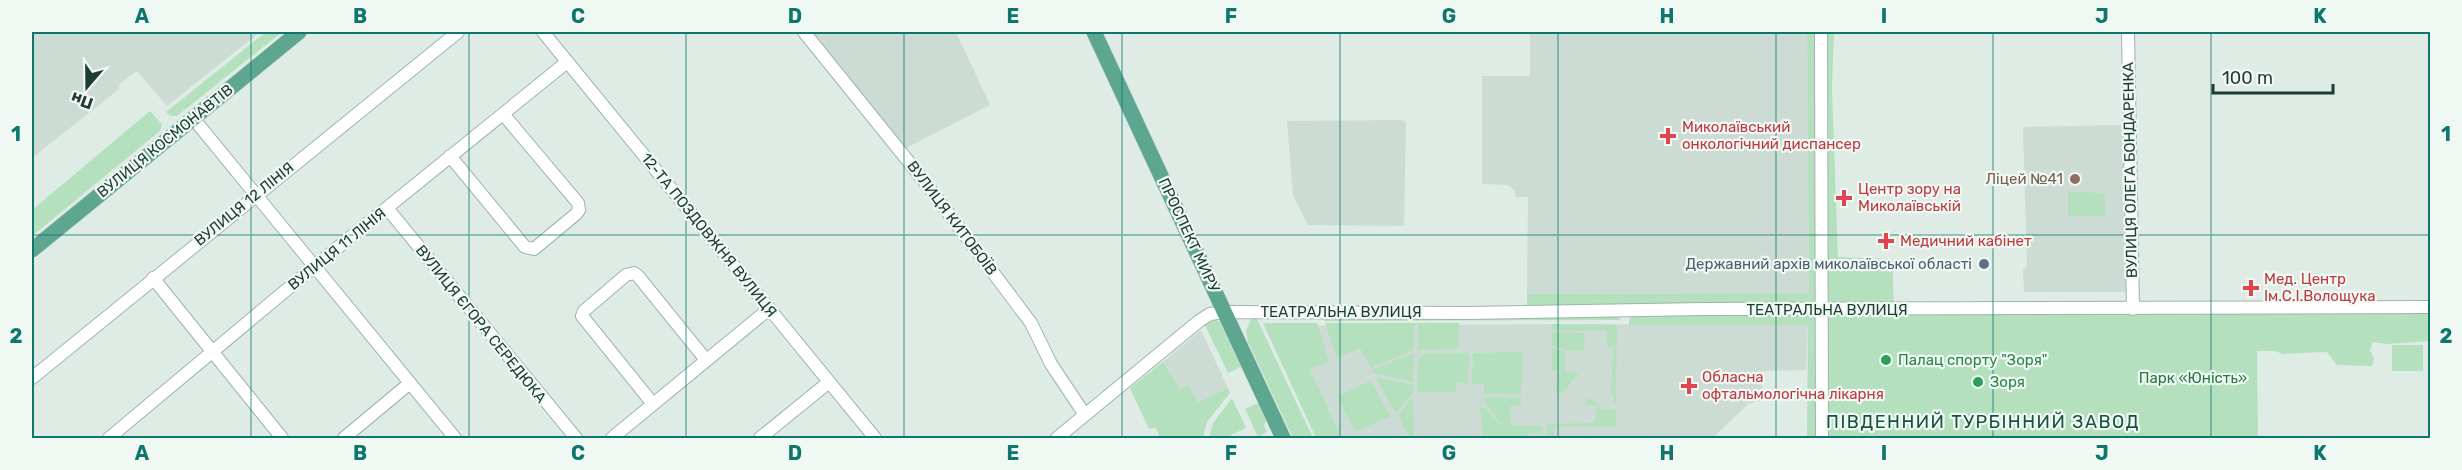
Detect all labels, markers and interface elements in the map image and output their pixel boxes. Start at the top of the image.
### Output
text: A [135,4,150,28]
text: B [353,4,367,28]
text: C [571,4,585,28]
text: D [788,4,802,28]
text: E [1007,4,1019,28]
text: F [1225,4,1237,28]
text: G [1442,4,1456,28]
text: H [1660,4,1674,28]
text: I [1881,4,1887,28]
text: J [2095,4,2109,28]
text: K [2313,4,2327,28]
north arrow [57,57,117,117]
scale bar [2213,57,2333,95]
street label: ВУЛИЦЯ ОЛЕГА БОНДАРЕНКА [2119,62,2141,278]
text: 100 m [2222,67,2273,89]
street label: ВУЛИЦЯ КОСМОНАВТІВ [93,81,237,201]
text: Пн [68,88,96,113]
place label: Миколаївський онкологічний диспансер [1682,118,1861,153]
text: 1 [11,122,21,146]
text: 1 [2441,122,2451,146]
marker: Миколаївський онкологічний диспансер [1659,127,1677,145]
street label: 12-ТА ПОЗДОВЖНЯ ВУЛИЦЯ [637,149,781,321]
street label: ВУЛИЦЯ КИТОБОЇВ [903,157,1001,279]
street label: ВУЛИЦЯ 12 ЛІНІЯ [191,158,297,250]
place label: Ліцей №41 [1986,170,2063,188]
marker: Ліцей №41 [2068,172,2082,186]
street label: ПРОСПЕКТ МИРУ [1155,175,1223,295]
place label: Центр зору на Миколаївській [1858,180,1961,215]
marker: Центр зору на Миколаївській [1835,189,1853,207]
street label: ВУЛИЦЯ 11 ЛІНІЯ [284,204,390,294]
marker: Медичний кабінет [1877,232,1895,250]
place label: Медичний кабінет [1900,232,2032,250]
street label: ВУЛИЦЯ ЄГОРА СЕРЕДЮКА [412,241,550,407]
place label: Державний архів миколаївської області [1685,255,1972,273]
marker: Державний архів миколаївської області [1977,257,1991,271]
place label: Мед. Центр Ім.С.І.Волощука [2264,270,2376,305]
marker: Мед. Центр Ім.С.І.Волощука [2242,279,2260,297]
street label: ТЕАТРАЛЬНА ВУЛИЦЯ [1746,301,1908,319]
street label: ТЕАТРАЛЬНА ВУЛИЦЯ [1260,303,1422,321]
text: 2 [10,324,23,348]
text: 2 [2440,324,2453,348]
place label: Палац спорту "Зоря" [1898,351,2047,369]
marker: Палац спорту "Зоря" [1879,353,1893,367]
place label: Обласна офтальмологічна лікарня [1702,368,1884,403]
park label: Парк «Юність» [2139,369,2247,387]
place label: Зоря [1990,373,2025,391]
marker: Зоря [1971,375,1985,389]
marker: Обласна офтальмологічна лікарня [1680,377,1698,395]
district label: ПІВДЕННИЙ ТУРБІННИЙ ЗАВОД [1826,411,2140,433]
text: A [135,441,150,465]
text: B [353,441,367,465]
text: C [571,441,585,465]
text: D [788,441,802,465]
text: E [1007,441,1019,465]
text: F [1225,441,1237,465]
text: G [1442,441,1456,465]
text: H [1660,441,1674,465]
text: I [1881,441,1887,465]
text: J [2095,441,2109,465]
text: K [2313,441,2327,465]

